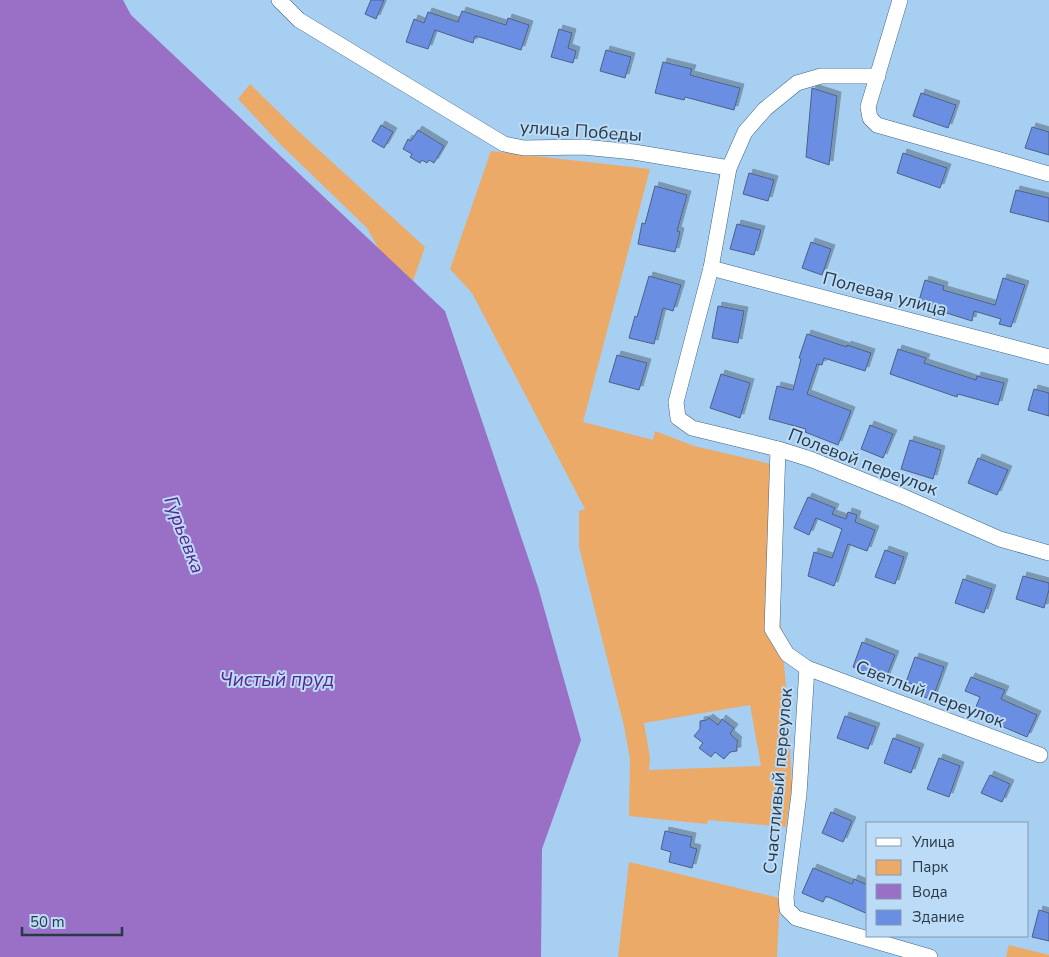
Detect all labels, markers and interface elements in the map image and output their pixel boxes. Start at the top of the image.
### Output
street label: улица Победы [519,115,643,147]
street label: Полевая улица [820,266,950,322]
street label: Полевой переулок [785,422,942,502]
water label: Гурьевка [157,493,211,577]
street label: Светлый переулок [852,655,1008,734]
water label: Чистый пруд [220,667,334,693]
street label: Счастливый переулок [758,686,798,875]
legend [866,822,1029,937]
text: Улица [911,832,955,852]
text: Парк [912,857,948,877]
text: Вода [912,882,948,902]
scale bar [22,904,122,936]
text: Здание [912,907,964,927]
text: 50 m [30,912,65,932]

